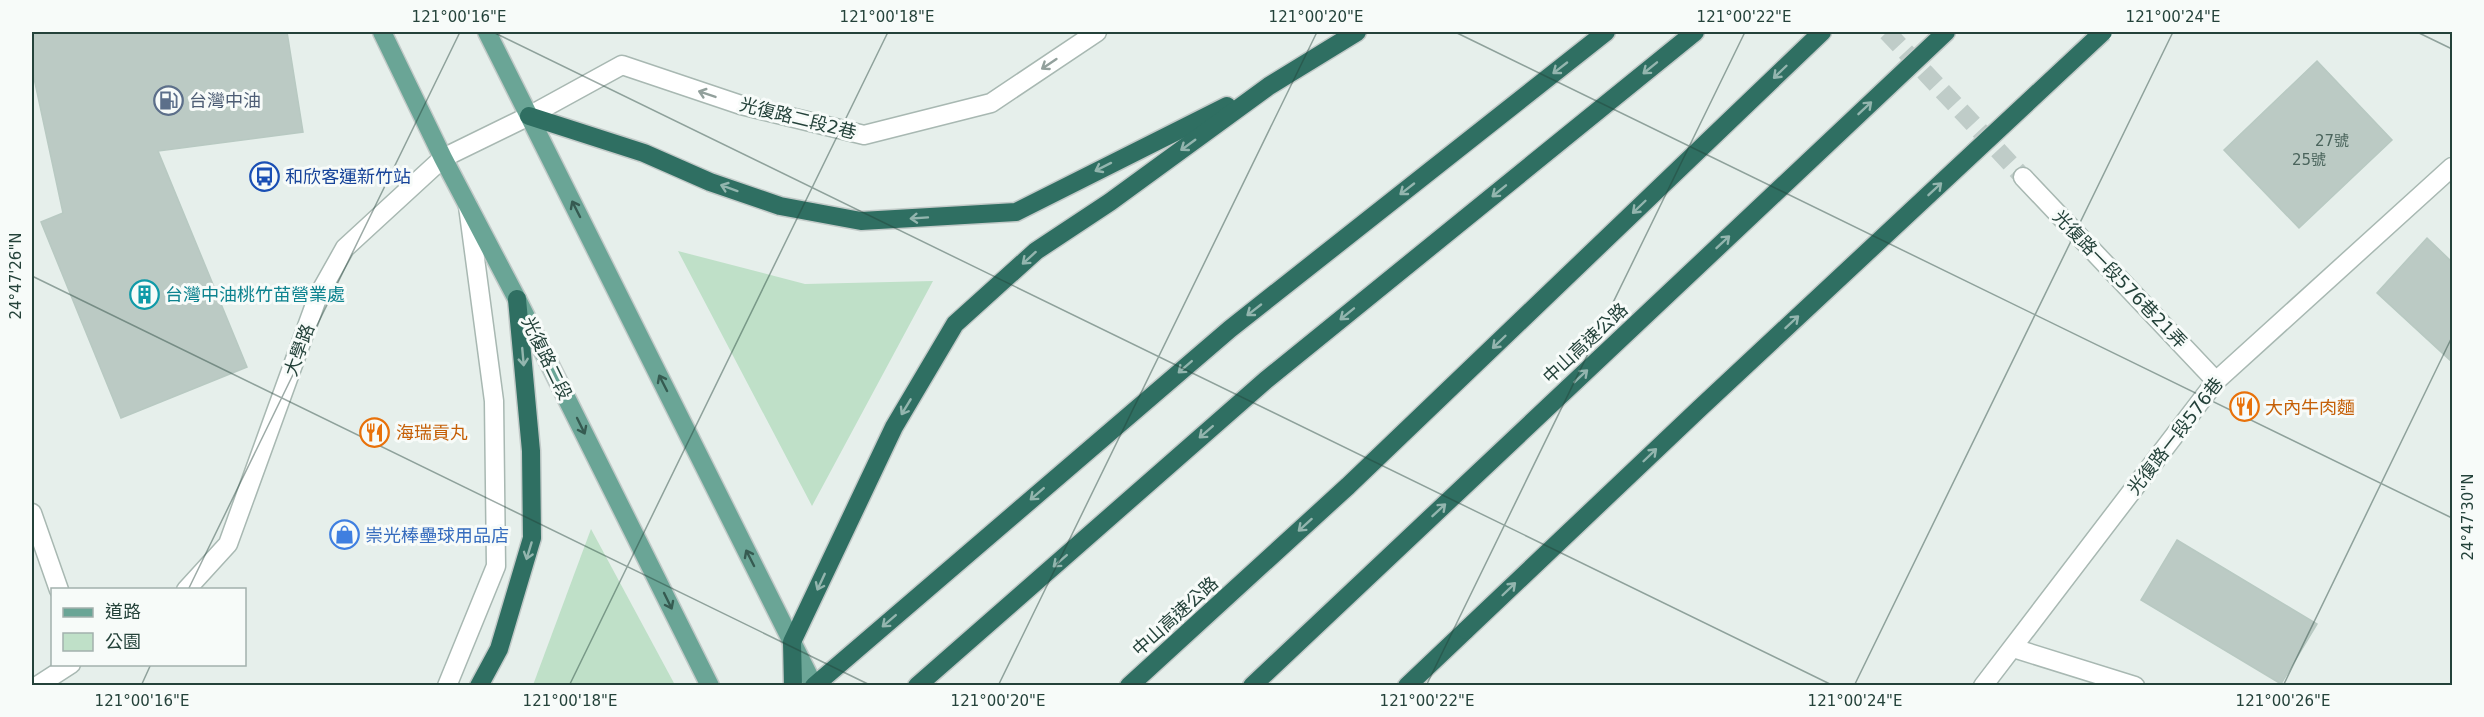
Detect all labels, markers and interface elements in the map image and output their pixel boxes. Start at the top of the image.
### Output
text: 121°00'16"E [412,8,506,26]
text: 121°00'18"E [840,8,934,26]
text: 121°00'20"E [1269,8,1363,26]
text: 121°00'22"E [1697,8,1791,26]
text: 121°00'24"E [2126,8,2220,26]
one-way arrow [1041,58,1057,70]
one-way arrow [1552,61,1568,74]
one-way arrow [1642,62,1658,75]
one-way arrow [1773,65,1788,79]
fuel station icon: 台灣中油 [152,84,184,116]
one-way arrow [698,87,717,98]
place label: 台灣中油 [189,90,261,111]
street label: 光復路二段2巷 [738,93,858,143]
one-way arrow [1857,101,1872,116]
house number: 27號 [2315,132,2349,150]
one-way arrow [1180,139,1196,151]
house number: 25號 [2292,151,2326,169]
bus stop icon: 和欣客運新竹站 [248,160,280,192]
one-way arrow [1094,161,1112,173]
place label: 和欣客運新竹站 [285,166,411,187]
one-way arrow [720,182,739,193]
one-way arrow [1399,182,1415,195]
one-way arrow [1927,182,1942,196]
one-way arrow [1491,185,1507,198]
one-way arrow [1632,200,1647,214]
one-way arrow [570,201,582,218]
street label: 光復路一段576巷21弄 [2049,206,2191,352]
one-way arrow [910,212,930,223]
text: 24°47'26"N [7,232,25,320]
one-way arrow [1715,235,1730,249]
one-way arrow [1022,251,1037,265]
building icon: 台灣中油桃竹苗營業處 [128,278,160,310]
place label: 台灣中油桃竹苗營業處 [165,284,345,305]
street label: 中山高速公路 [1538,298,1632,388]
one-way arrow [1246,303,1262,316]
one-way arrow [1339,308,1355,321]
street label: 光復路二段 [518,313,576,403]
one-way arrow [1785,314,1800,329]
street label: 大學路 [280,321,318,379]
one-way arrow [1491,335,1506,349]
one-way arrow [517,346,528,366]
one-way arrow [1178,359,1194,373]
one-way arrow [1573,369,1588,383]
street label: 光復路一段576巷 [2123,373,2227,499]
one-way arrow [657,375,668,393]
restaurant icon: 大內牛肉麵 [2228,391,2260,423]
place label: 大內牛肉麵 [2265,397,2355,418]
one-way arrow [900,398,912,415]
restaurant icon: 海瑞貢丸 [359,416,391,448]
one-way arrow [576,417,587,435]
place label: 海瑞貢丸 [396,422,468,443]
one-way arrow [1199,425,1215,439]
one-way arrow [1642,448,1657,462]
text: 24°47'30"N [2459,473,2477,561]
one-way arrow [1030,486,1046,500]
one-way arrow [1431,503,1446,517]
one-way arrow [1298,518,1313,532]
shop icon: 崇光棒壘球用品店 [328,519,360,551]
place label: 崇光棒壘球用品店 [365,525,509,546]
one-way arrow [523,541,534,560]
one-way arrow [744,549,756,567]
one-way arrow [1052,554,1067,568]
one-way arrow [815,572,827,590]
street label: 中山高速公路 [1128,572,1222,660]
one-way arrow [1501,582,1516,597]
legend [51,588,246,666]
one-way arrow [663,591,674,609]
text: 道路 [105,601,141,622]
one-way arrow [882,613,898,627]
text: 公園 [105,631,141,652]
text: 121°00'16"E [95,692,189,710]
text: 121°00'18"E [523,692,617,710]
text: 121°00'20"E [951,692,1045,710]
text: 121°00'22"E [1380,692,1474,710]
text: 121°00'24"E [1808,692,1902,710]
text: 121°00'26"E [2236,692,2330,710]

